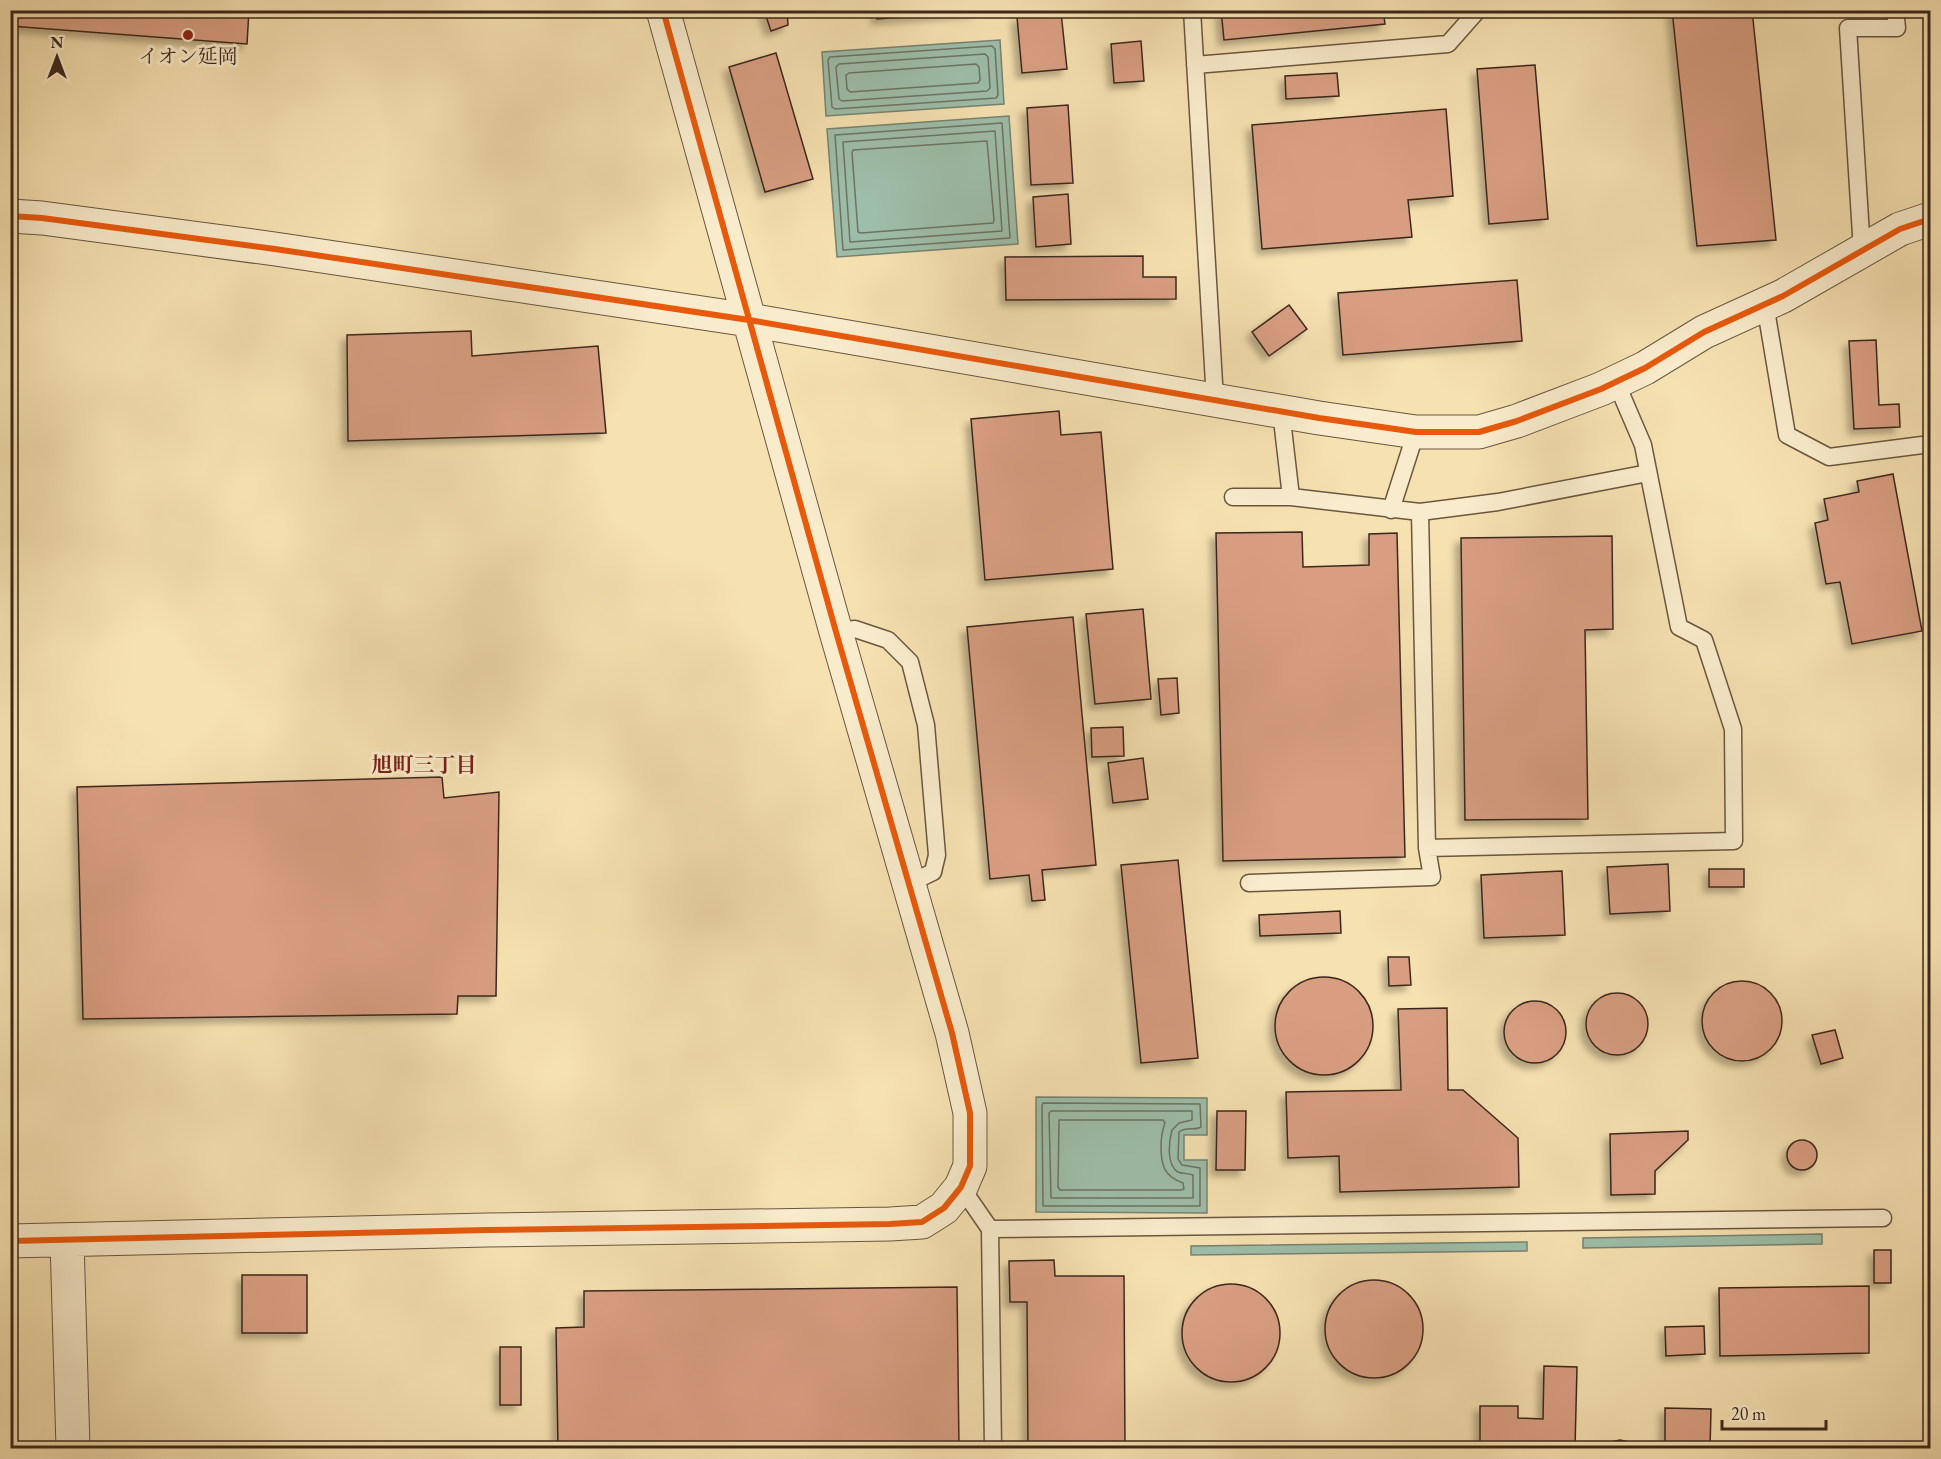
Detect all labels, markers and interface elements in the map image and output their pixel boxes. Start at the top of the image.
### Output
north arrow [27,27,87,87]
marker: イオン延岡 [181,28,195,42]
text: N [51,32,64,53]
place label: イオン延岡 [138,43,238,69]
district label: 旭町三丁目 [372,751,477,778]
scale bar [1722,1393,1826,1431]
text: 20 m [1731,1402,1766,1425]

